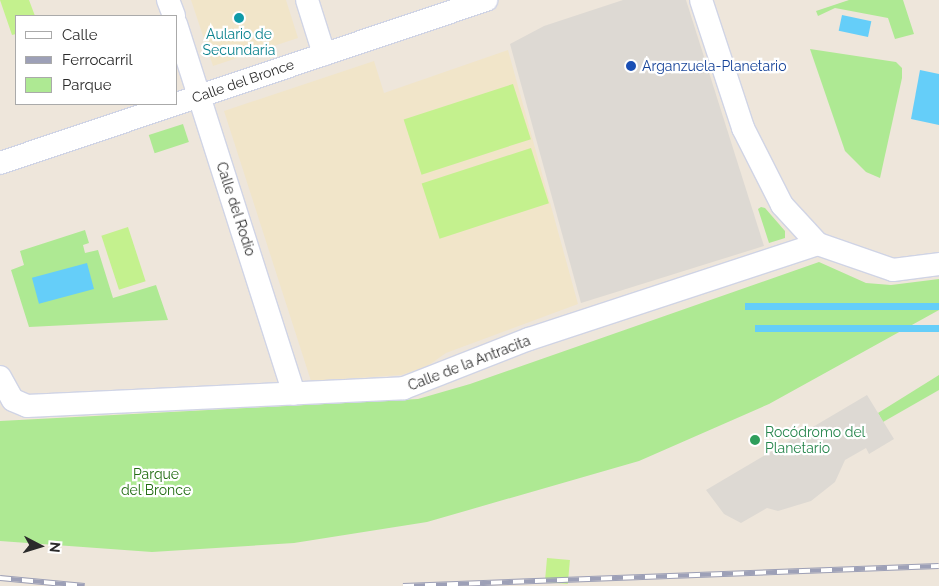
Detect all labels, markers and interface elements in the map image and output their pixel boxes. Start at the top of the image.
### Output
marker: Aulario de Secundaria [233,12,245,24]
legend [15,15,178,105]
text: Calle [62,26,97,44]
place label: Aulario de Secundaria [203,26,275,58]
text: Ferrocarril [62,51,133,69]
street label: Calle del Bronce [190,56,296,106]
place label: Arganzuela-Planetario [642,58,786,74]
marker: Arganzuela-Planetario [624,59,638,73]
text: Parque [62,76,111,94]
street label: Calle del Rodio [213,160,259,258]
street label: Calle de la Antracita [405,332,533,394]
place label: Rocódromo del Planetario [765,424,865,457]
marker: Rocódromo del Planetario [749,434,761,446]
park label: Parque del Bronce [121,466,191,498]
north arrow [15,521,65,571]
text: N [47,541,63,553]

